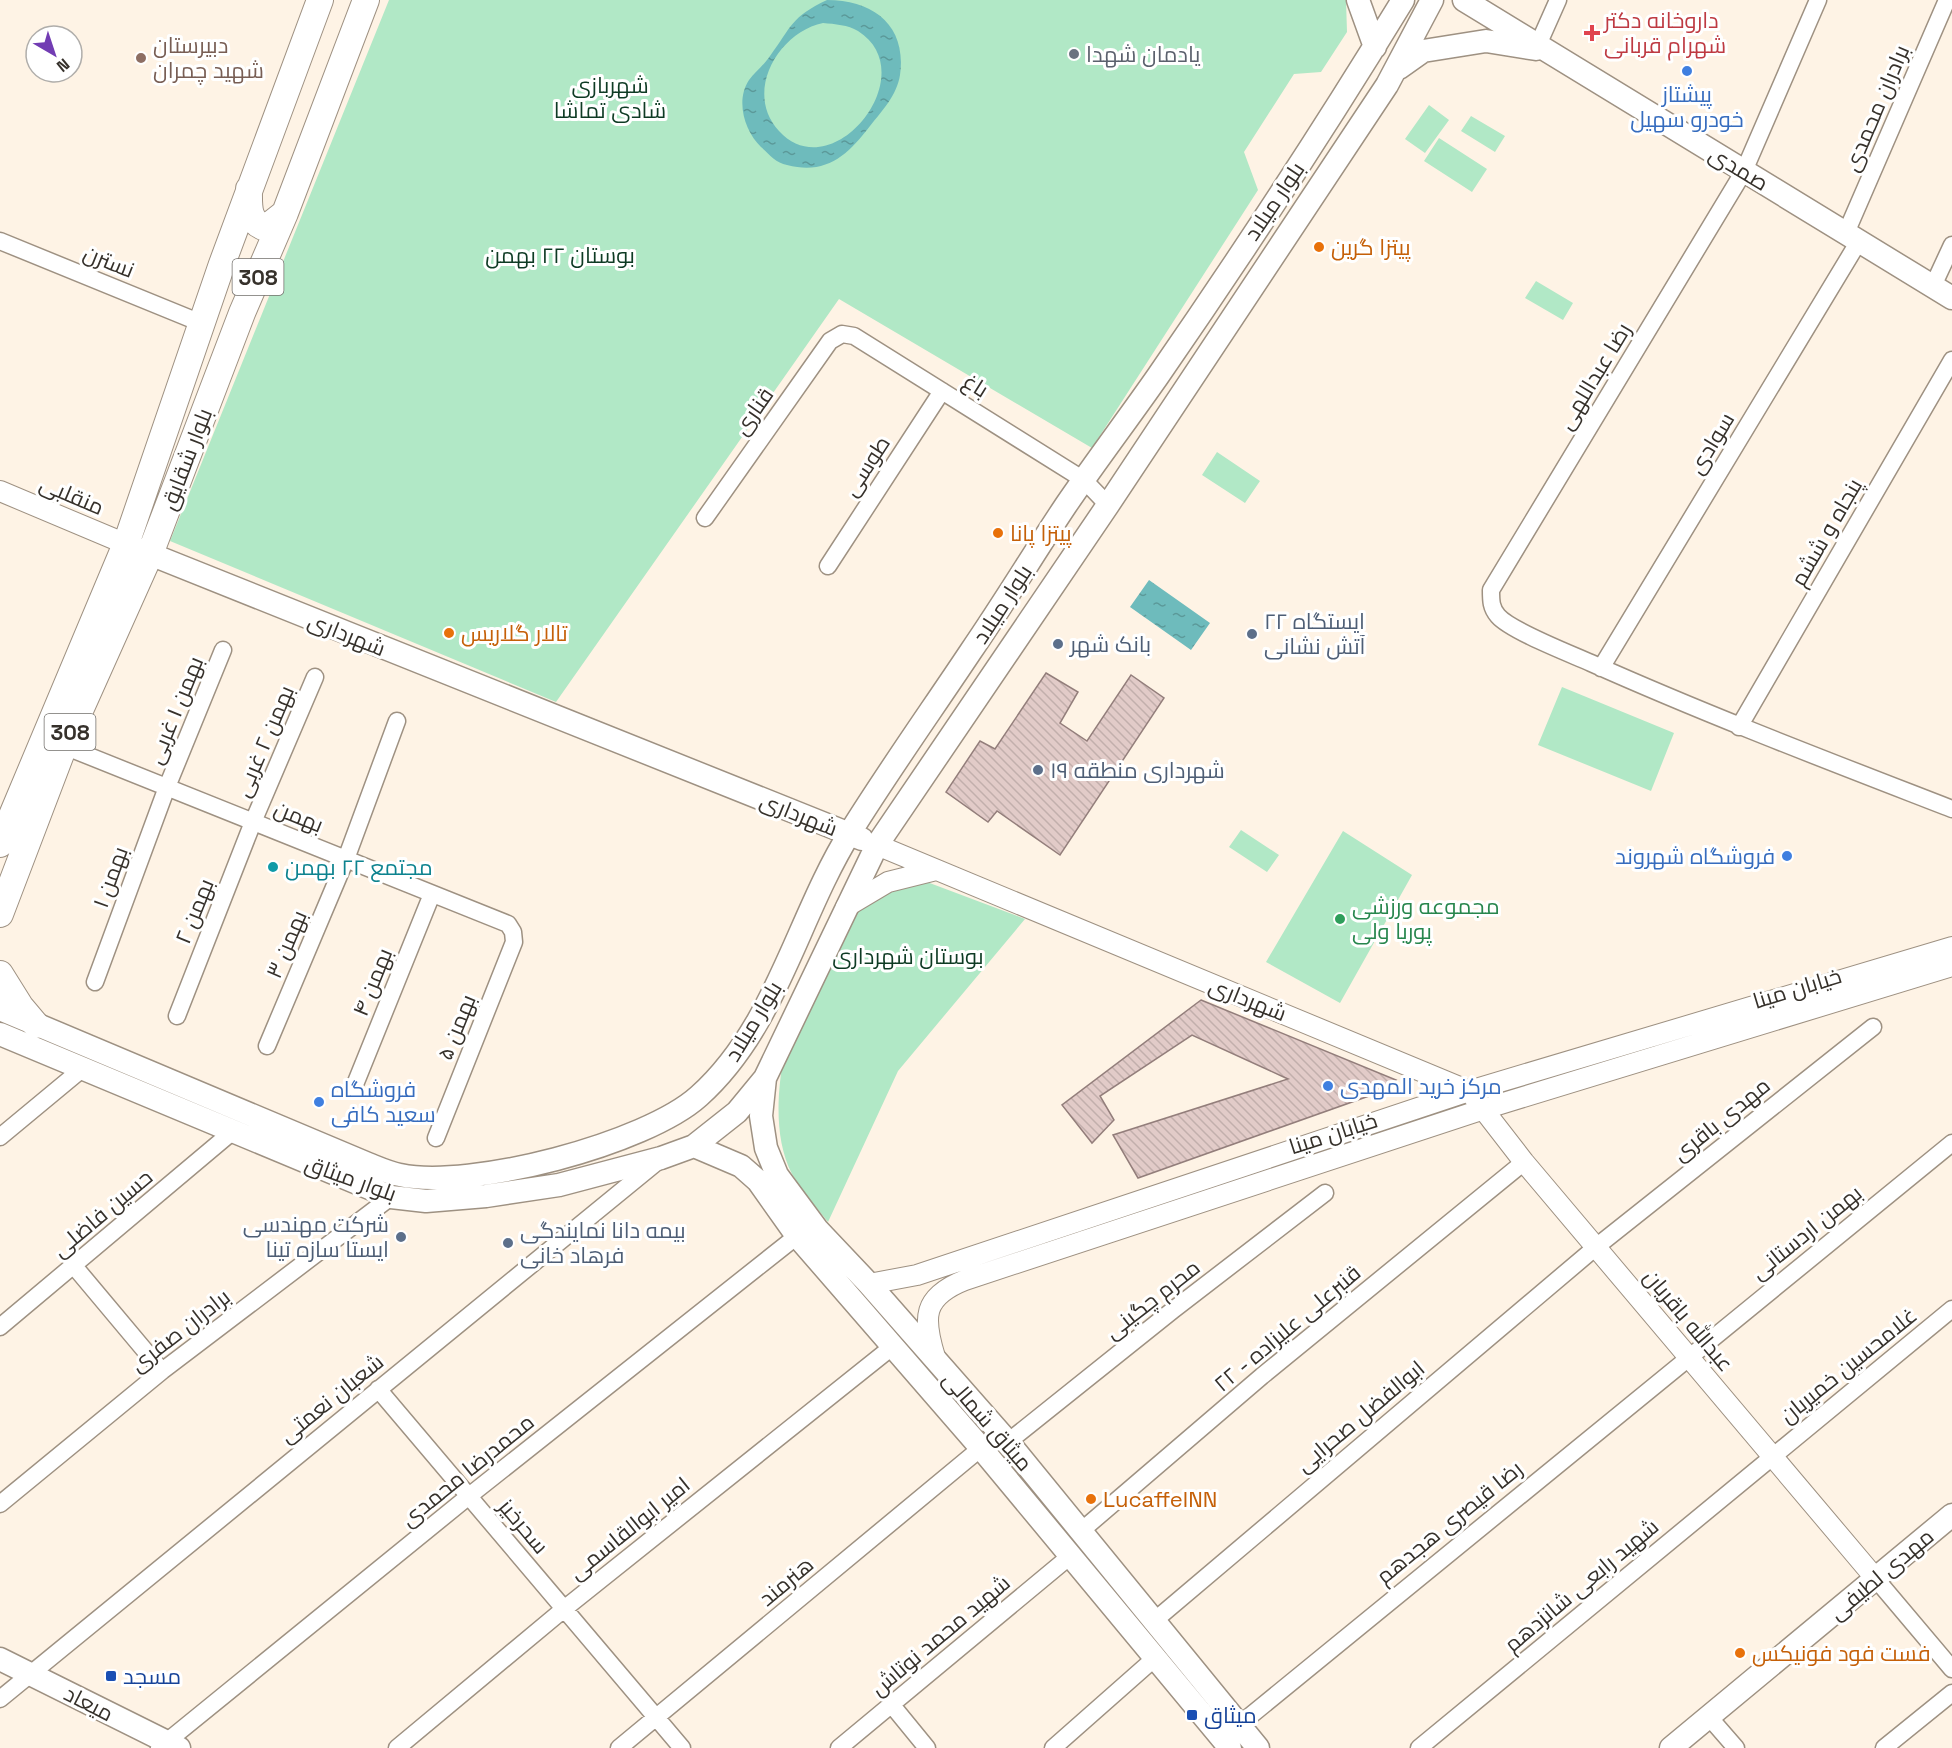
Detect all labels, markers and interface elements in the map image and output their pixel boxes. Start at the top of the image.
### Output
place label: داروخانه دکتر شهرام قربانی [1602,6,1726,61]
north arrow [24,24,84,84]
marker: داروخانه دکتر شهرام قربانی [1585,26,1599,40]
place label: دبیرستان شهید چمران [153,31,264,85]
place label: یادمان شهدا [1086,40,1200,68]
street label: برادران محمدی [1837,41,1915,175]
marker: یادمان شهدا [1067,47,1081,61]
marker: دبیرستان شهید چمران [134,51,148,65]
text: N [52,54,74,77]
marker: پیشتاز خودرو سهیل [1680,64,1694,78]
park label: شهربازی شادی تماشا [554,71,666,124]
place label: پیشتاز خودرو سهیل [1630,80,1744,133]
street label: صمدی [1704,139,1774,197]
street label: بلوار میلاد [1238,156,1310,246]
place label: پیتزا گرین [1331,233,1411,262]
street label: نسترن [79,238,139,284]
marker: پیتزا گرین [1312,240,1326,254]
park label: بوستان ۲۲ بهمن [485,241,635,269]
road number: 308 [232,259,284,295]
street label: رضا عبداللهی [1551,317,1637,435]
street label: باغ [958,367,994,404]
street label: قناری [727,382,779,440]
street label: بلوار شقایق [154,404,218,514]
street label: سوادی [1682,407,1740,479]
street label: طوسی [836,430,896,502]
street label: منقلبی [36,469,108,521]
street label: پنجاه و ششم [1784,473,1870,592]
place label: پیتزا پانا [1010,519,1072,548]
marker: پیتزا پانا [991,526,1005,540]
street label: بلوار میلاد [966,559,1038,649]
street label: شهرداری [304,606,390,662]
place label: ایستگاه ۲۲ آتش نشانی [1264,607,1366,660]
place label: تالار گلاریس [461,619,568,647]
marker: تالار گلاریس [442,626,456,640]
marker: ایستگاه ۲۲ آتش نشانی [1245,627,1259,641]
place label: بانک شهر [1068,630,1151,658]
marker: بانک شهر [1051,637,1065,651]
street label: بهمن ۱ غربی [141,652,209,768]
street label: بهمن ۲ غربی [228,681,300,801]
road number: 308 [44,714,96,750]
place label: شهرداری منطقه ۱۹ [1050,756,1225,784]
marker: شهرداری منطقه ۱۹ [1031,763,1045,777]
street label: شهرداری [756,786,842,842]
street label: بهمن [270,794,328,838]
place label: فروشگاه شهروند [1615,842,1775,870]
street label: بهمن ۱ [86,843,134,911]
marker: فروشگاه شهروند [1780,849,1794,863]
place label: مجتمع ۲۲ بهمن [285,853,433,882]
marker: مجتمع ۲۲ بهمن [266,860,280,874]
street label: بهمن ۲ [168,874,220,948]
place label: مجموعه ورزشی پوریا ولی [1352,892,1500,946]
street label: بهمن ۳ [259,906,313,982]
marker: مجموعه ورزشی پوریا ولی [1333,912,1347,926]
park label: بوستان شهرداری [832,942,984,970]
street label: بهمن ۴ [346,944,398,1020]
street label: خیابان مینا [1749,961,1845,1015]
street label: شهرداری [1205,971,1291,1027]
street label: بلوار میلاد [718,976,788,1066]
street label: بهمن ۵ [430,990,482,1064]
street label: مهدی باقری [1666,1071,1776,1167]
place label: مرکز خرید المهدی [1340,1072,1502,1100]
place label: فروشگاه سعید کافی [331,1075,436,1128]
marker: مرکز خرید المهدی [1321,1079,1335,1093]
marker: فروشگاه سعید کافی [312,1095,326,1109]
street label: خیابان مینا [1285,1106,1381,1160]
street label: بلوار میثاق [301,1149,401,1207]
street label: حسین فاضلی [46,1163,158,1263]
street label: بهمن اردستانی [1745,1179,1867,1285]
place label: شرکت مهندسی ایستا سازه تینا [243,1210,389,1263]
place label: بیمه دانا نمایندگی فرهاد خانی [520,1216,686,1269]
marker: شرکت مهندسی ایستا سازه تینا [394,1230,408,1244]
marker: بیمه دانا نمایندگی فرهاد خانی [501,1236,515,1250]
street label: محرم چگینی [1099,1253,1207,1347]
street label: قنبرعلی علیزاده - ۲۲ [1208,1258,1366,1398]
street label: عبدالله باقریان [1638,1263,1740,1377]
street label: برادران صفری [124,1282,236,1378]
street label: غلامحسین خمیریان [1774,1301,1922,1429]
street label: شعبان نعمتی [273,1347,389,1449]
street label: ابوالفضل صحرایی [1290,1354,1430,1478]
street label: میثاق شمالی [937,1365,1039,1477]
street label: محمدرضا محمدی [395,1408,539,1532]
street label: رضا قیصری هجدهم [1370,1454,1529,1591]
street label: امیر ابوالقاسمی [563,1470,695,1586]
place label: LucaffeINN [1103,1485,1217,1513]
street label: سحرخیز [492,1491,555,1559]
marker: LucaffeINN [1084,1492,1098,1506]
street label: شهید رابعی شانزدهم [1498,1512,1665,1659]
street label: مهدی لطیفی [1823,1522,1939,1626]
street label: هنرمند [753,1550,819,1612]
street label: شهید محمد نوتاش [864,1568,1016,1702]
place label: فست فود فونیکس [1752,1639,1931,1667]
marker: فست فود فونیکس [1733,1646,1747,1660]
place label: مسجد [123,1662,181,1690]
marker: مسجد [104,1669,118,1683]
street label: میعاد [60,1679,118,1727]
place label: میثاق [1204,1701,1257,1729]
marker: میثاق [1185,1708,1199,1722]

